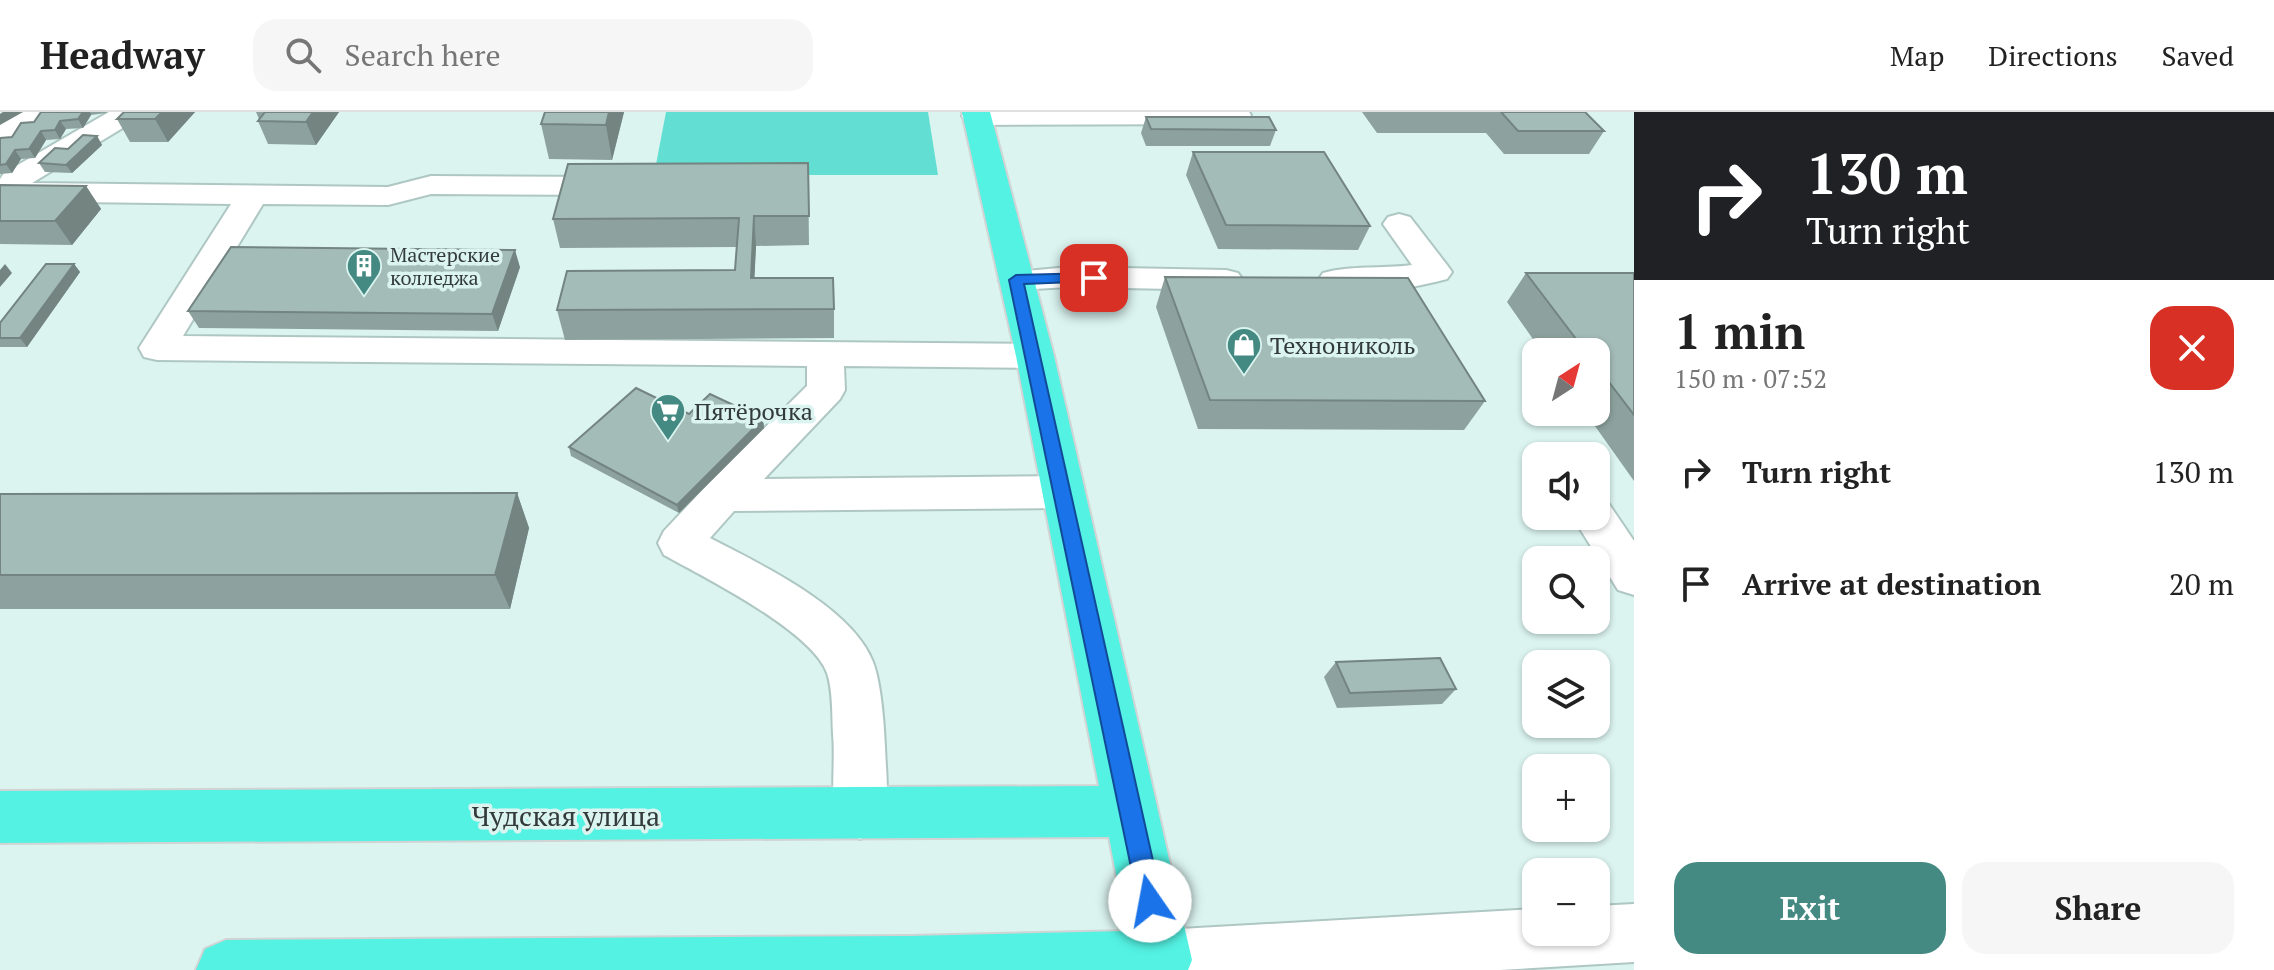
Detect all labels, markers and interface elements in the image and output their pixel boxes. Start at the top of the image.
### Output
search box [253,19,813,91]
text: Headway [40,30,205,80]
icon: search [281,33,325,77]
text: Search here [345,35,501,75]
text: Map [1890,37,1944,74]
text: Directions [1988,37,2118,74]
text: Saved [2162,37,2234,74]
text: 130 m [1806,136,1968,210]
icon: right [1674,144,1778,248]
text: Turn right [1806,207,1970,254]
place label: Мастерские колледжа [390,241,500,291]
pin [1060,244,1128,312]
building icon: Мастерские колледжа [345,247,383,297]
icon: arrive [1072,256,1116,300]
text: 1 min [1674,299,1805,363]
button: close [2150,306,2234,390]
shop icon: Технониколь [1225,326,1263,376]
place label: Технониколь [1270,329,1415,361]
north arrow [1522,338,1610,426]
map controls [1522,338,1610,946]
text: 150 m · 07:52 [1674,361,1827,395]
supermarket icon: Пятёрочка [649,392,687,442]
place label: Пятёрочка [694,395,813,427]
button: sound [1522,442,1610,530]
icon: right [1674,450,1718,494]
text: Turn right [1742,452,1891,492]
text: 130 m [2153,452,2234,492]
button: search [1522,546,1610,634]
icon: arrive [1674,562,1718,606]
text: Arrive at destination [1742,564,2041,604]
text: 20 m [2169,564,2234,604]
button: layers [1522,650,1610,738]
button: + [1522,754,1610,842]
street label: Чудская улица [472,797,660,834]
button: − [1522,858,1610,946]
position arrow [1108,859,1192,943]
button: Exit [1674,862,1946,954]
button: Share [1962,862,2234,954]

